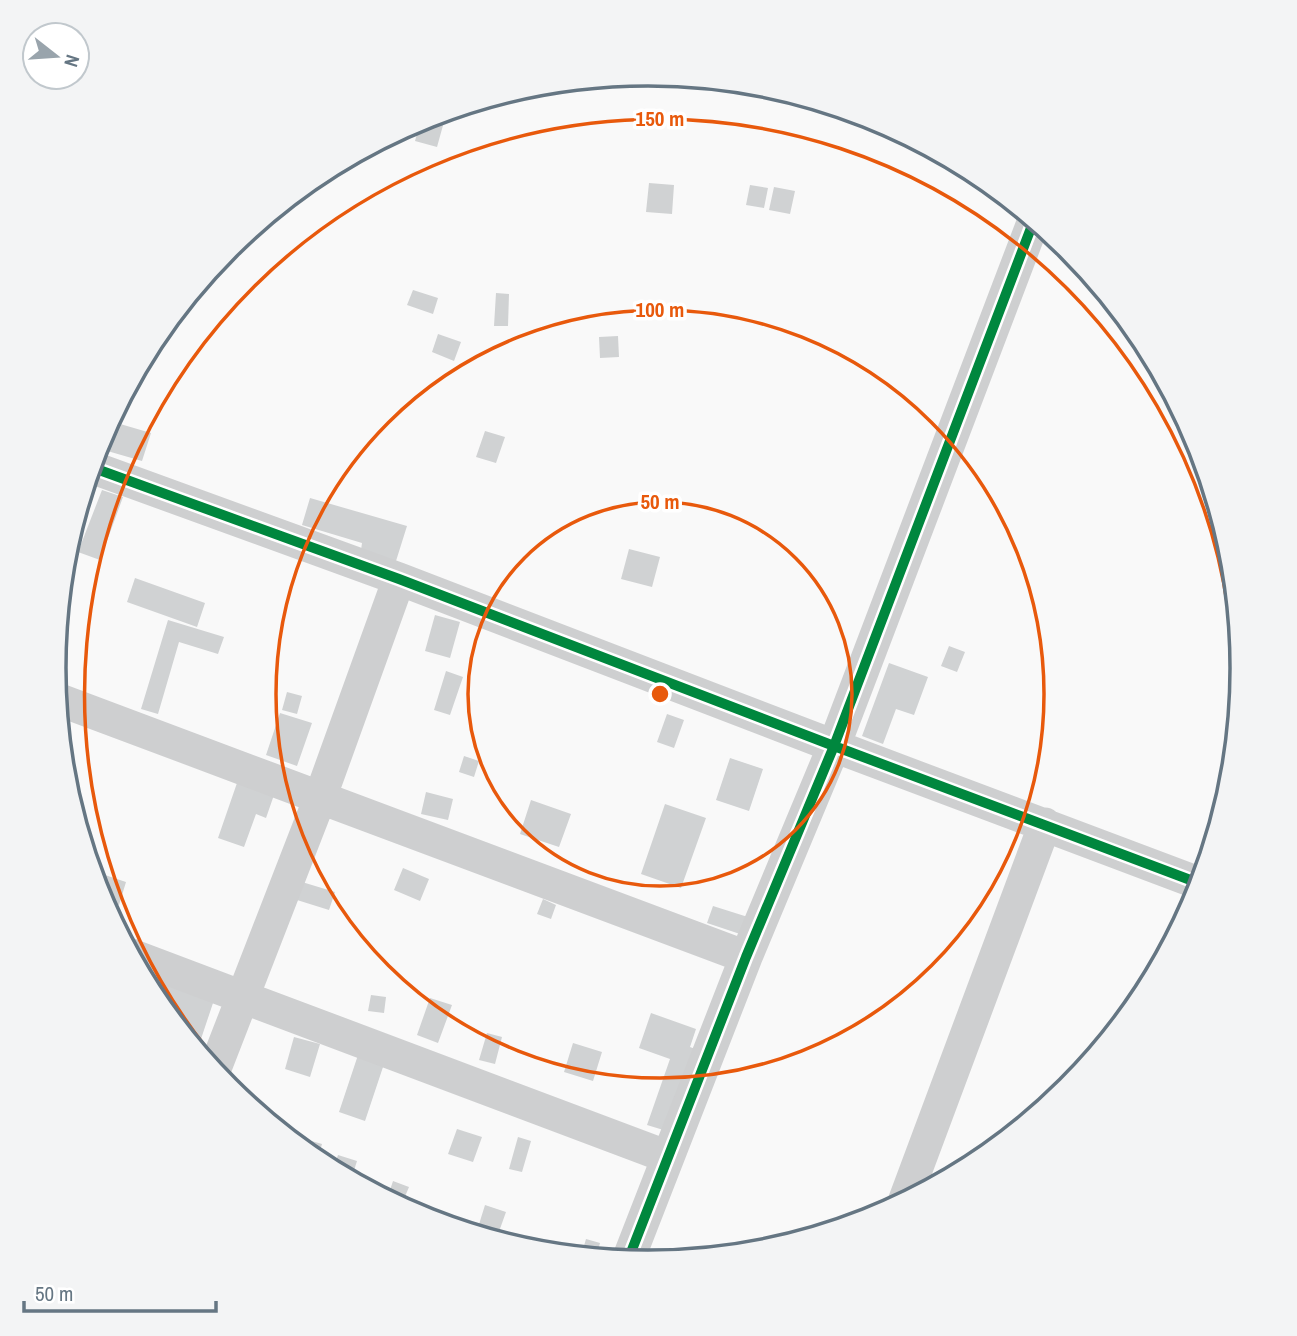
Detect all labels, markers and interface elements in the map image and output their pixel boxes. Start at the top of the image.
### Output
north arrow [21,21,91,91]
text: N [58,52,86,70]
text: 150 m [636,104,684,133]
text: 100 m [636,295,684,324]
text: 50 m [640,487,680,516]
centre of rings [648,682,672,706]
scale bar [24,1270,217,1314]
text: 50 m [35,1279,73,1308]

